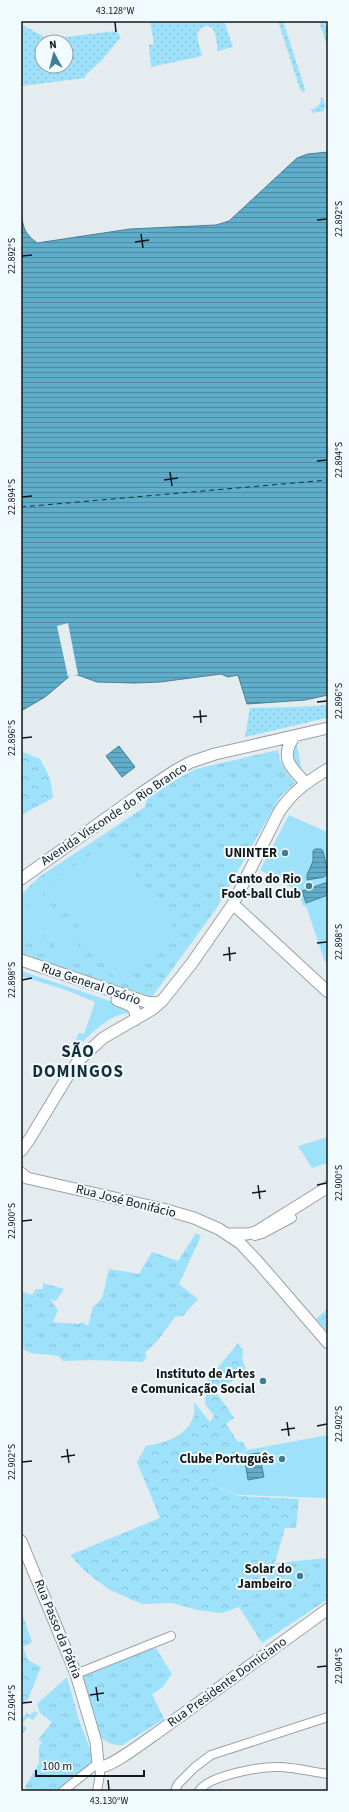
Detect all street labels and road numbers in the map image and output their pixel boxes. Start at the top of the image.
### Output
street label: Avenida Visconde do Rio Branco [37,758,191,870]
street label: Rua General Osório [39,959,143,1009]
street label: Rua José Bonifácio [74,1180,178,1222]
street label: Rua Passo da Pátria [30,1577,86,1681]
street label: Rua Presidente Domiciano [164,1633,290,1731]

